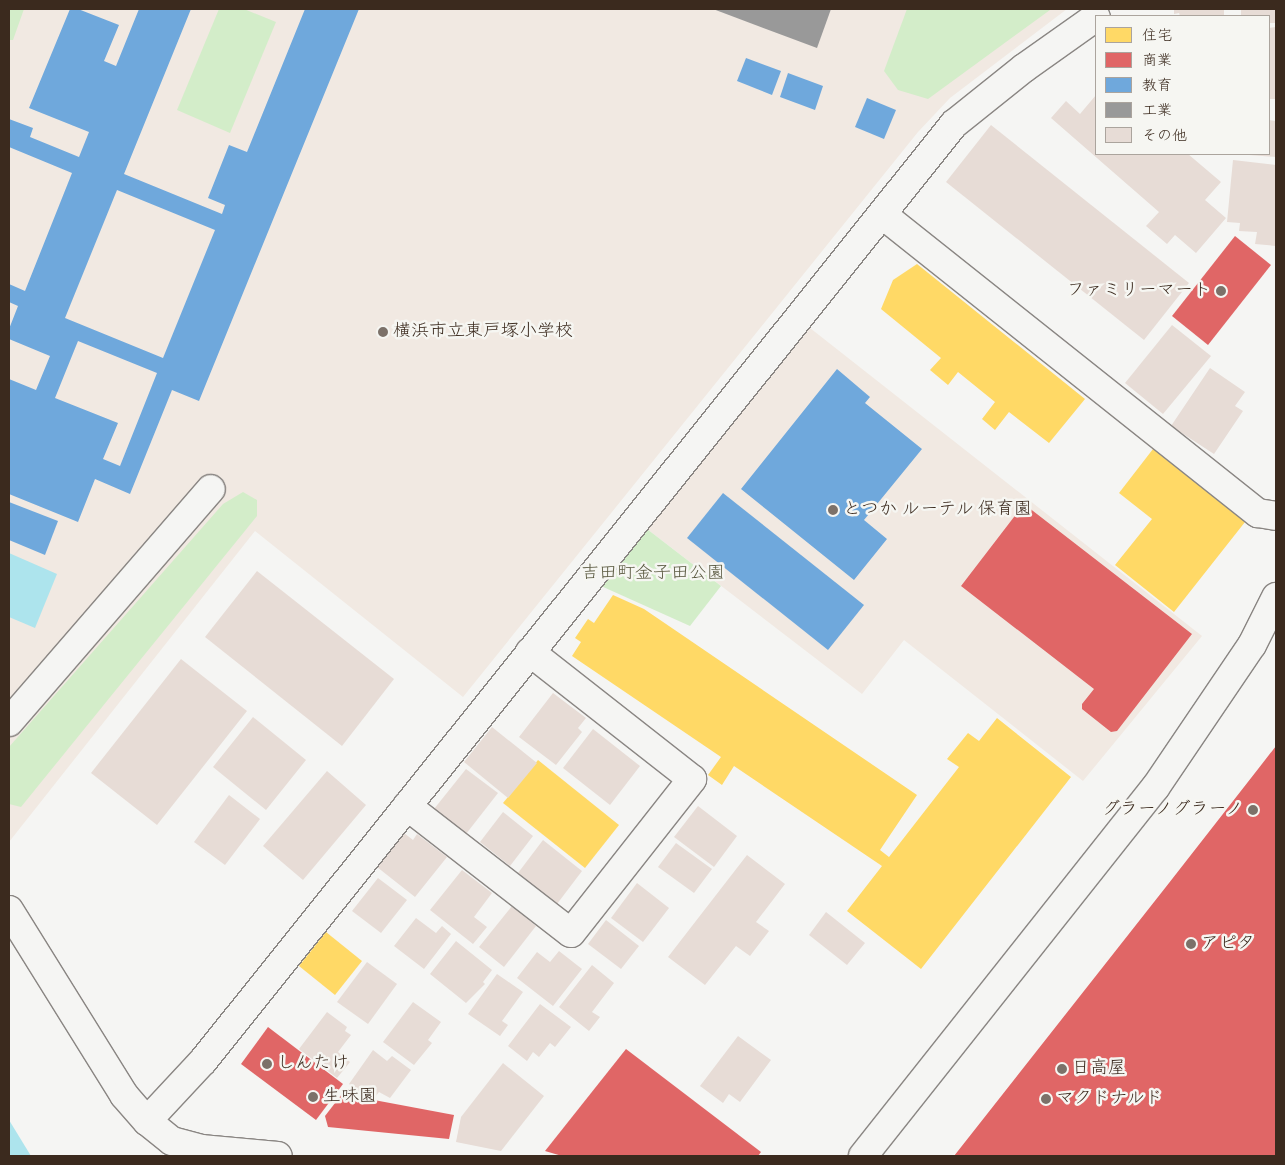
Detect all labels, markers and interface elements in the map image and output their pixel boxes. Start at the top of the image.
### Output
legend [1095,15,1270,155]
text: 住宅 [1142,25,1172,47]
text: 商業 [1142,50,1172,72]
text: 教育 [1142,75,1172,97]
text: 工業 [1142,100,1172,122]
text: その他 [1142,125,1187,147]
place label: ファミリーマート [1067,280,1211,302]
marker: ファミリーマート [1215,285,1227,297]
place label: 横浜市立東戸塚小学校 [393,321,573,343]
marker: 横浜市立東戸塚小学校 [377,326,389,338]
place label: とつか ルーテル 保育園 [843,499,1033,521]
marker: とつか ルーテル 保育園 [827,504,839,516]
park label: 吉田町金子田公園 [581,563,725,585]
place label: グラーノグラーノ [1099,799,1243,821]
marker: グラーノグラーノ [1247,804,1259,816]
place label: アピタ [1201,933,1255,955]
marker: アピタ [1185,938,1197,950]
place label: しんたけ [277,1053,349,1075]
marker: しんたけ [261,1058,273,1070]
place label: 日高屋 [1072,1058,1126,1080]
marker: 日高屋 [1056,1063,1068,1075]
place label: 生味園 [323,1086,377,1108]
place label: マクドナルド [1056,1088,1164,1110]
marker: 生味園 [307,1091,319,1103]
marker: マクドナルド [1040,1093,1052,1105]

